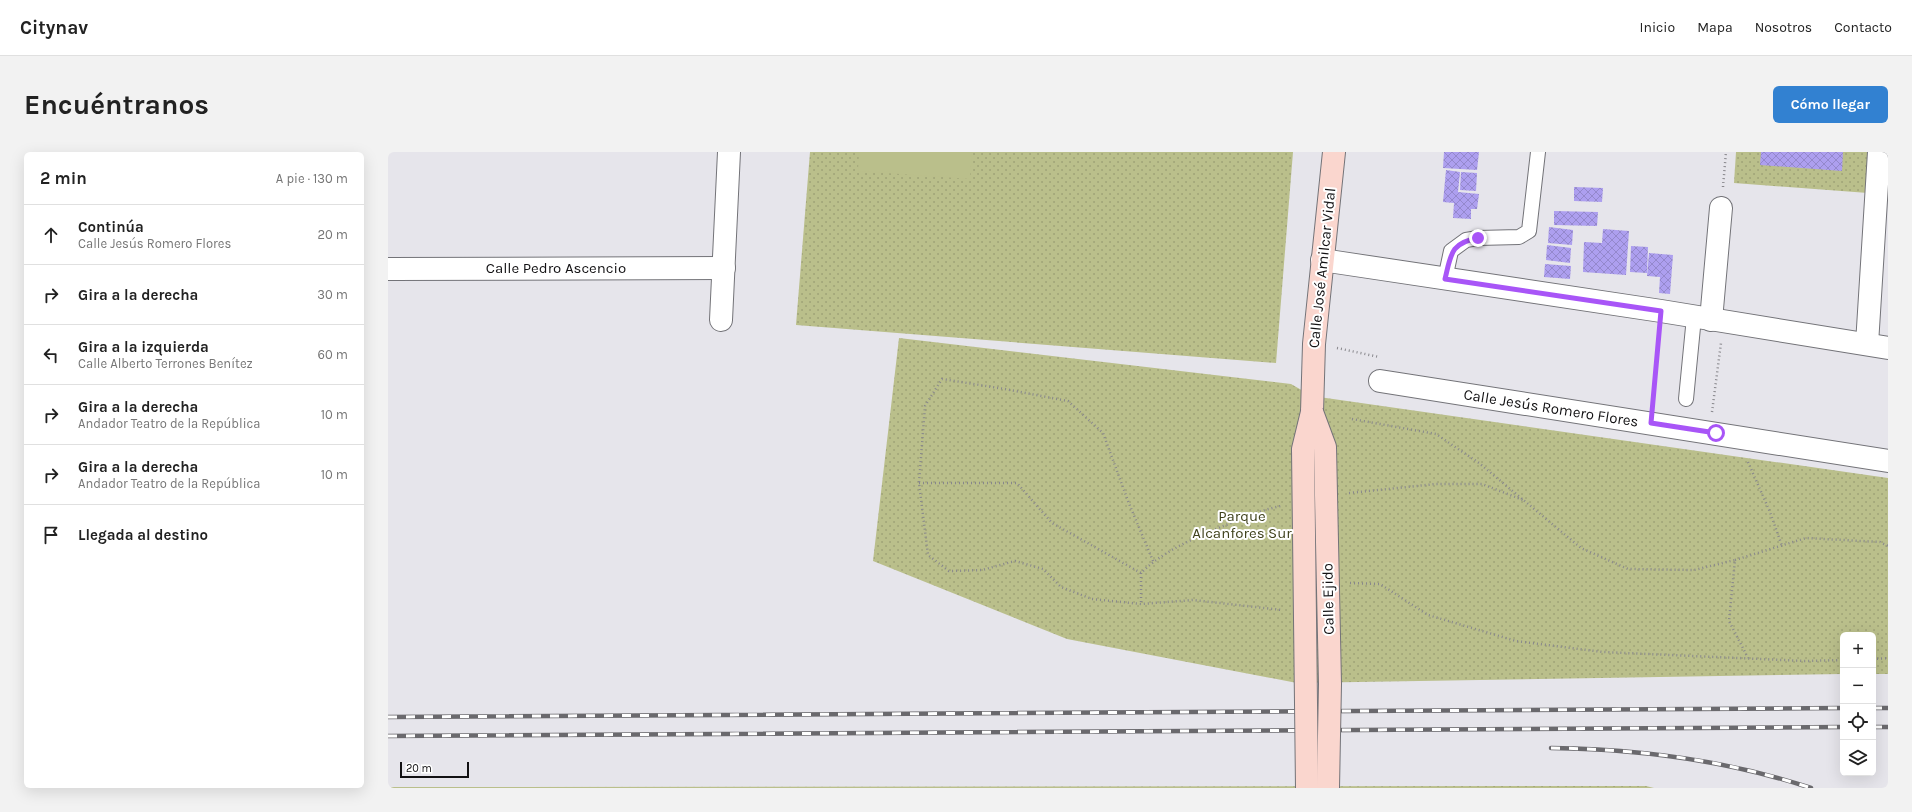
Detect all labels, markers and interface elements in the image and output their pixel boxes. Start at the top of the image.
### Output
text: Citynav [20,17,88,39]
text: Inicio [1640,19,1675,36]
text: Mapa [1697,19,1733,36]
text: Nosotros [1755,19,1812,36]
text: Contacto [1834,19,1892,36]
button: Cómo llegar [1773,86,1888,123]
text: Encuéntranos [24,88,209,121]
text: 2 min [40,168,87,188]
text: A pie · 130 m [276,171,348,186]
street label: Calle José Amilcar Vidal [1305,187,1339,349]
text: Continúa [78,218,144,236]
icon: ahead [40,224,62,246]
text: 20 m [318,227,348,242]
route end [1469,229,1487,247]
text: Calle Jesús Romero Flores [78,236,231,251]
street label: Calle Pedro Ascencio [486,259,626,277]
icon: right [40,284,62,306]
text: Gira a la derecha [78,286,198,304]
text: 30 m [317,287,348,302]
text: Gira a la izquierda [78,338,209,356]
icon: left [40,344,62,366]
text: 60 m [318,347,348,362]
text: Calle Alberto Terrones Benítez [78,356,253,371]
street label: Calle Jesús Romero Flores [1462,385,1640,431]
text: Gira a la derecha [78,398,198,416]
icon: right [40,404,62,426]
text: 10 m [321,407,348,422]
text: Andador Teatro de la República [78,416,260,431]
route start [1707,424,1725,442]
text: Gira a la derecha [78,458,198,476]
icon: right [40,464,62,486]
text: 10 m [321,467,348,482]
text: Andador Teatro de la República [78,476,260,491]
park label: Parque Alcanfores Sur [1192,507,1292,542]
icon: arrive [40,524,62,546]
text: Llegada al destino [78,526,208,544]
street label: Calle Ejido [1318,563,1338,635]
map controls [1840,632,1876,776]
button: + [1840,632,1876,668]
button: − [1840,668,1876,704]
button: locate [1840,704,1876,740]
button: layers [1840,740,1876,776]
scale bar [400,760,469,779]
text: 20 m [406,762,432,775]

